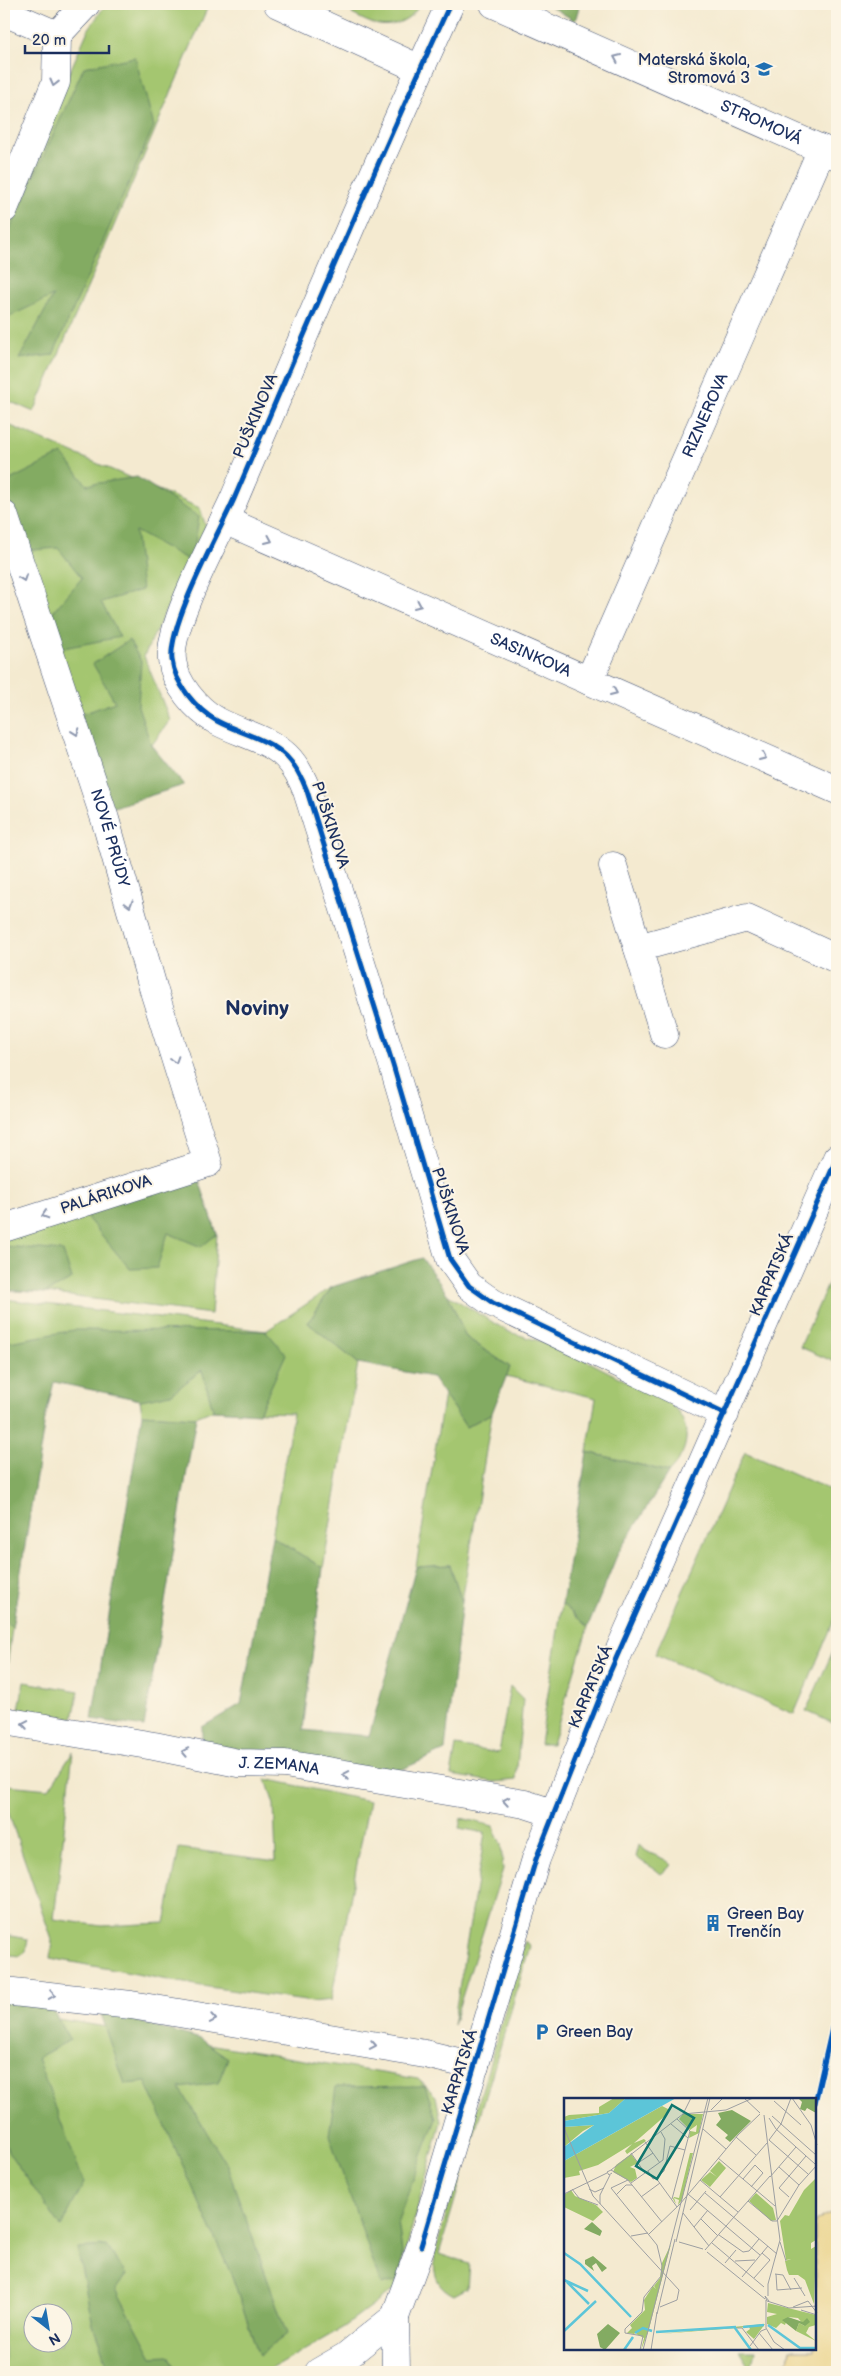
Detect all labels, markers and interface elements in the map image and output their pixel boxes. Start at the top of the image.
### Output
scale bar [25,22,109,54]
text: 20 m [32,31,66,50]
place label: Materská škola, Stromová 3 [638,51,750,88]
one-way arrow [613,54,622,65]
school or university icon: Materská škola, Stromová 3 [754,59,774,79]
one-way arrow [49,79,60,88]
street label: STROMOVÁ [717,96,805,149]
street label: PUŠKINOVA [228,370,282,461]
street label: RIZNEROVA [679,370,732,461]
one-way arrow [264,533,273,544]
one-way arrow [18,573,28,582]
one-way arrow [413,599,422,609]
street label: SASINKOVA [487,629,574,681]
one-way arrow [609,685,618,696]
one-way arrow [70,727,80,736]
one-way arrow [758,751,767,762]
street label: PUŠKINOVA [307,779,355,871]
street label: NOVÉ PRÚDY [86,787,134,890]
one-way arrow [123,899,133,908]
district label: Noviny [225,996,289,1021]
one-way arrow [170,1055,180,1063]
street label: PUŠKINOVA [427,1165,475,1257]
street label: PALÁRIKOVA [57,1169,154,1219]
one-way arrow [41,1209,49,1219]
street label: KARPATSKÁ [744,1230,798,1319]
street label: KARPATSKÁ [563,1642,617,1731]
one-way arrow [21,1720,30,1730]
one-way arrow [181,1747,190,1758]
street label: J. ZEMANA [238,1754,321,1779]
one-way arrow [341,1771,350,1781]
one-way arrow [502,1796,510,1806]
place label: Green Bay Trenčín [727,1905,805,1942]
building icon: Green Bay Trenčín [703,1913,723,1933]
one-way arrow [49,1989,57,2000]
one-way arrow [209,2013,217,2023]
parking icon: Green Bay [532,2022,552,2042]
place label: Green Bay [556,2023,634,2042]
street label: KARPATSKÁ [436,2026,482,2117]
one-way arrow [369,2040,378,2050]
inset map [564,2098,816,2351]
north arrow [22,2304,72,2354]
text: N [46,2329,63,2349]

